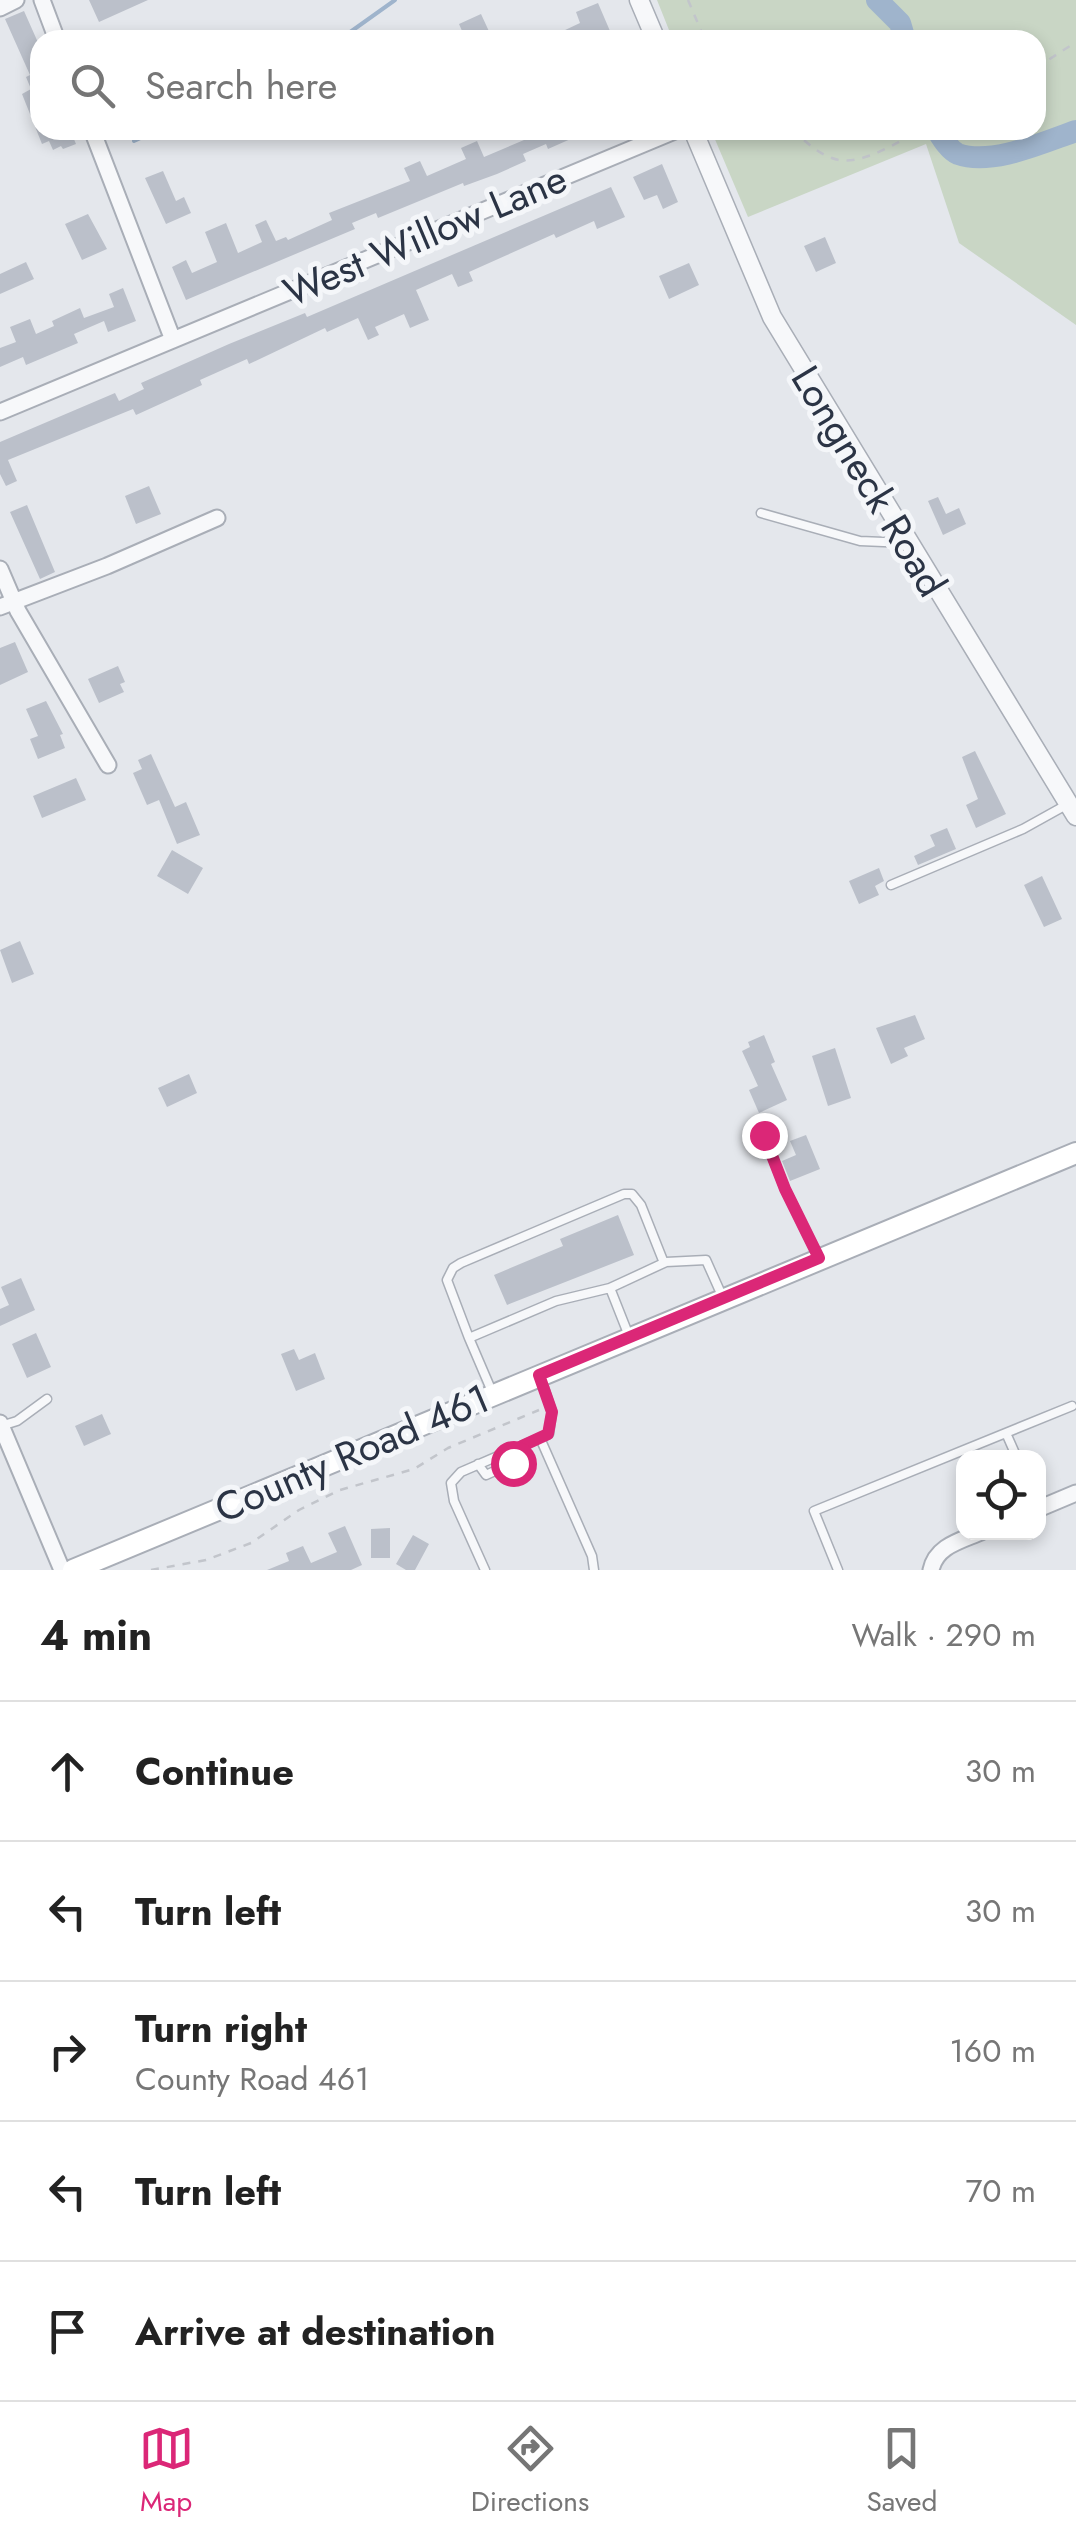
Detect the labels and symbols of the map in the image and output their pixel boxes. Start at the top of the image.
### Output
street label: West Willow Lane [274,149,576,321]
street label: Longneck Road [777,355,961,607]
route end [742,1113,788,1159]
street label: County Road 461 [206,1369,498,1537]
route start [491,1441,537,1487]

